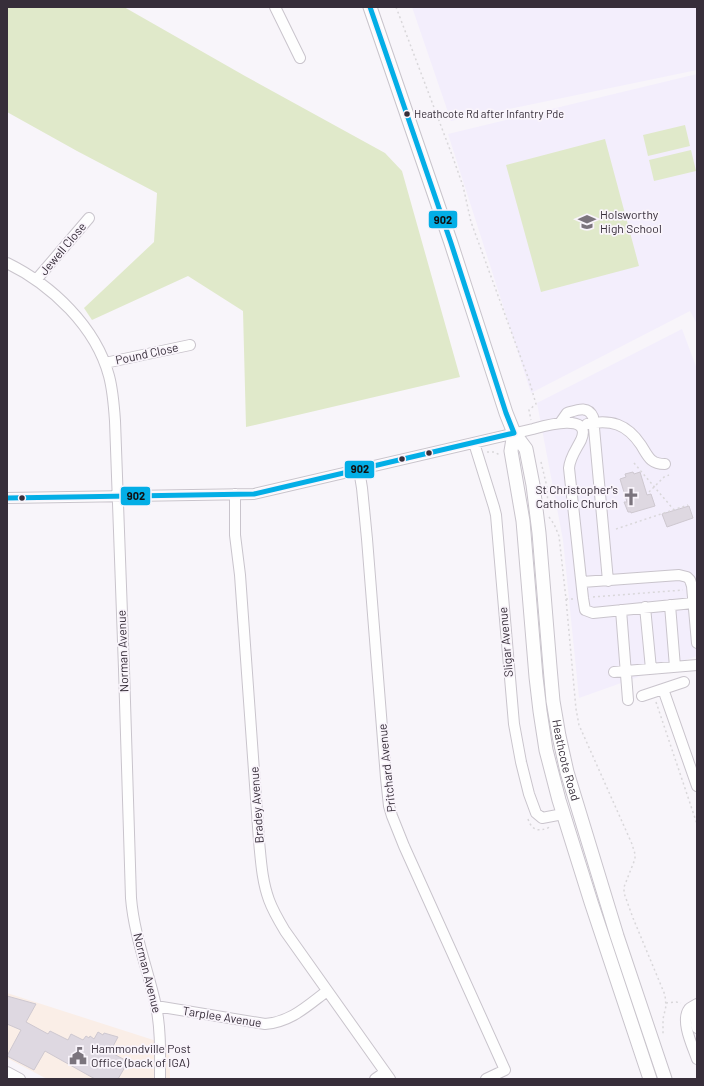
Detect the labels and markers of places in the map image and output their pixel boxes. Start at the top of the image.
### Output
place label: Heathcote Rd after Infantry Pde [414,107,564,120]
marker: Heathcote Rd after Infantry Pde [402,109,412,119]
place label: Holsworthy High School [600,207,662,235]
school or university icon: Holsworthy High School [577,212,597,232]
unlabelled marker [424,448,434,458]
unlabelled marker [397,454,407,464]
place label: St Christopher's Catholic Church [535,482,618,510]
church icon: St Christopher's Catholic Church [621,487,641,507]
unlabelled marker [17,493,27,503]
place label: Hammondville Post Office (back of IGA) [91,1041,191,1069]
public building icon: Hammondville Post Office (back of IGA) [68,1046,88,1066]

